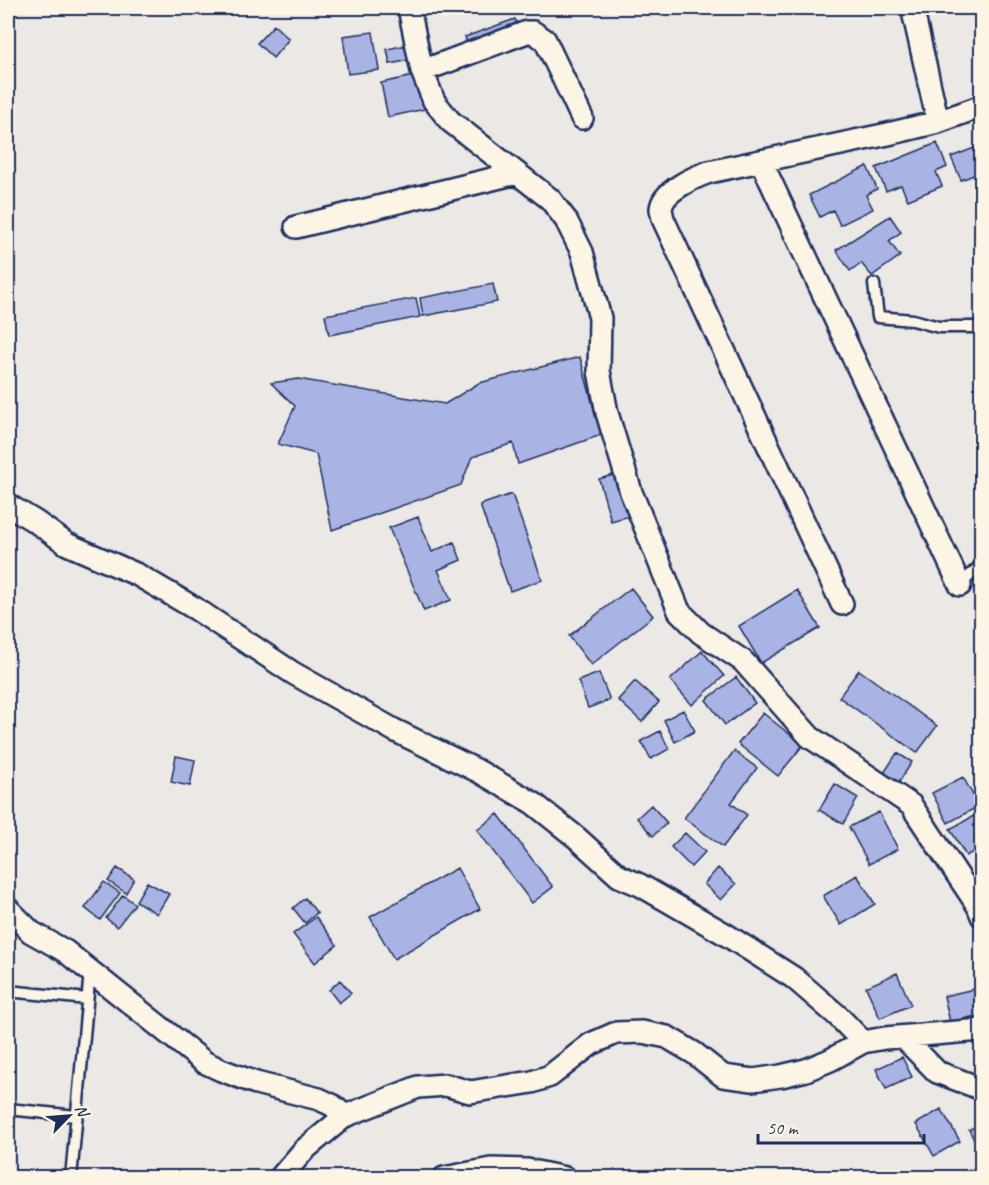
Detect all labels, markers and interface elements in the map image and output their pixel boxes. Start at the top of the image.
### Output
north arrow [39,1086,99,1146]
text: N [71,1101,94,1122]
scale bar [758,1107,924,1145]
text: 50 m [767,1117,800,1139]

